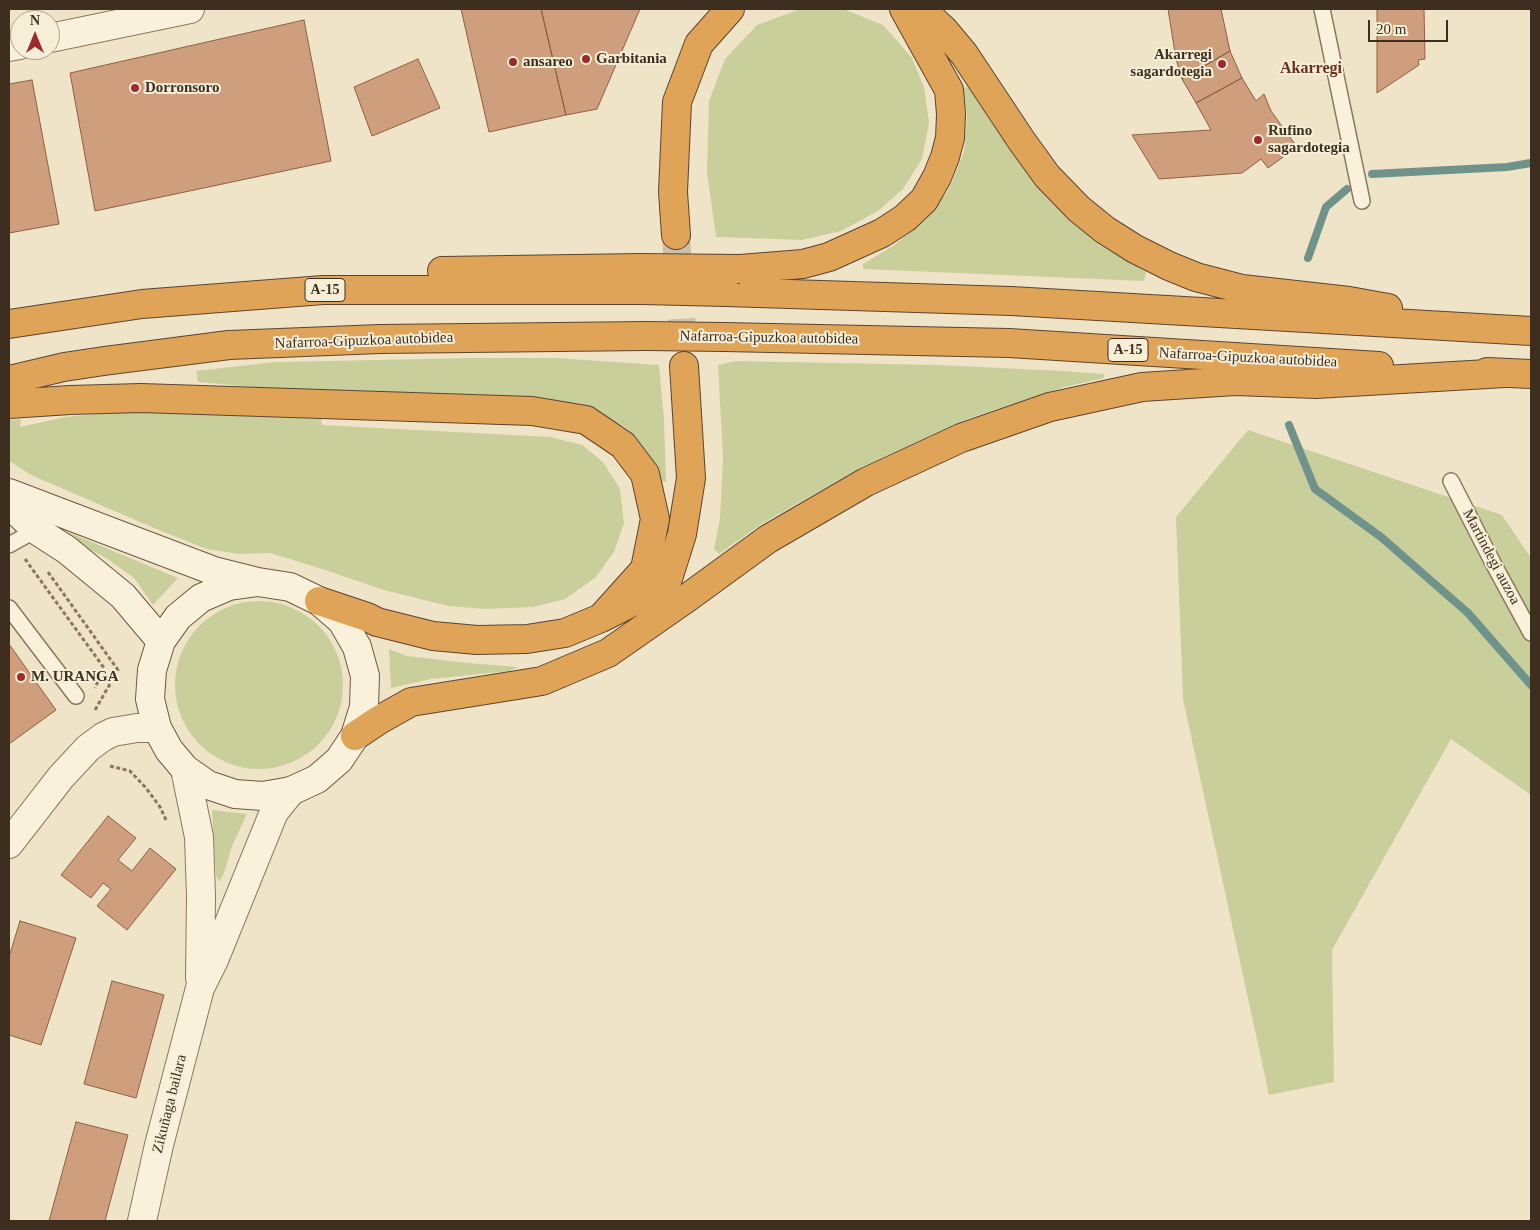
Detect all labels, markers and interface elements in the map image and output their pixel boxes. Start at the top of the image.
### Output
north arrow [10,10,60,60]
scale bar [1370,10,1450,42]
text: N [30,13,40,28]
text: 20 m [1376,21,1406,37]
place label: Akarregi sagardotegia [1130,46,1212,81]
place label: Garbitania [596,50,667,68]
place label: ansareo [523,53,573,71]
marker: Garbitania [580,53,592,65]
marker: ansareo [507,56,519,68]
marker: Akarregi sagardotegia [1216,58,1228,70]
district label: Akarregi [1280,59,1342,79]
place label: Dorronsoro [145,79,219,97]
marker: Dorronsoro [129,82,141,94]
place label: Rufino sagardotegia [1268,122,1350,157]
marker: Rufino sagardotegia [1252,134,1264,146]
road number: A-15 [305,278,345,302]
street label: Nafarroa-Gipuzkoa autobidea [680,327,858,349]
street label: Nafarroa-Gipuzkoa autobidea [274,329,454,353]
road number: A-15 [1108,338,1148,362]
street label: Nafarroa-Gipuzkoa autobidea [1158,344,1338,372]
street label: Martindegi auzoa [1458,506,1524,608]
place label: M. URANGA [31,668,118,686]
marker: M. URANGA [15,671,27,683]
street label: Zikuñaga bailara [149,1053,191,1155]

